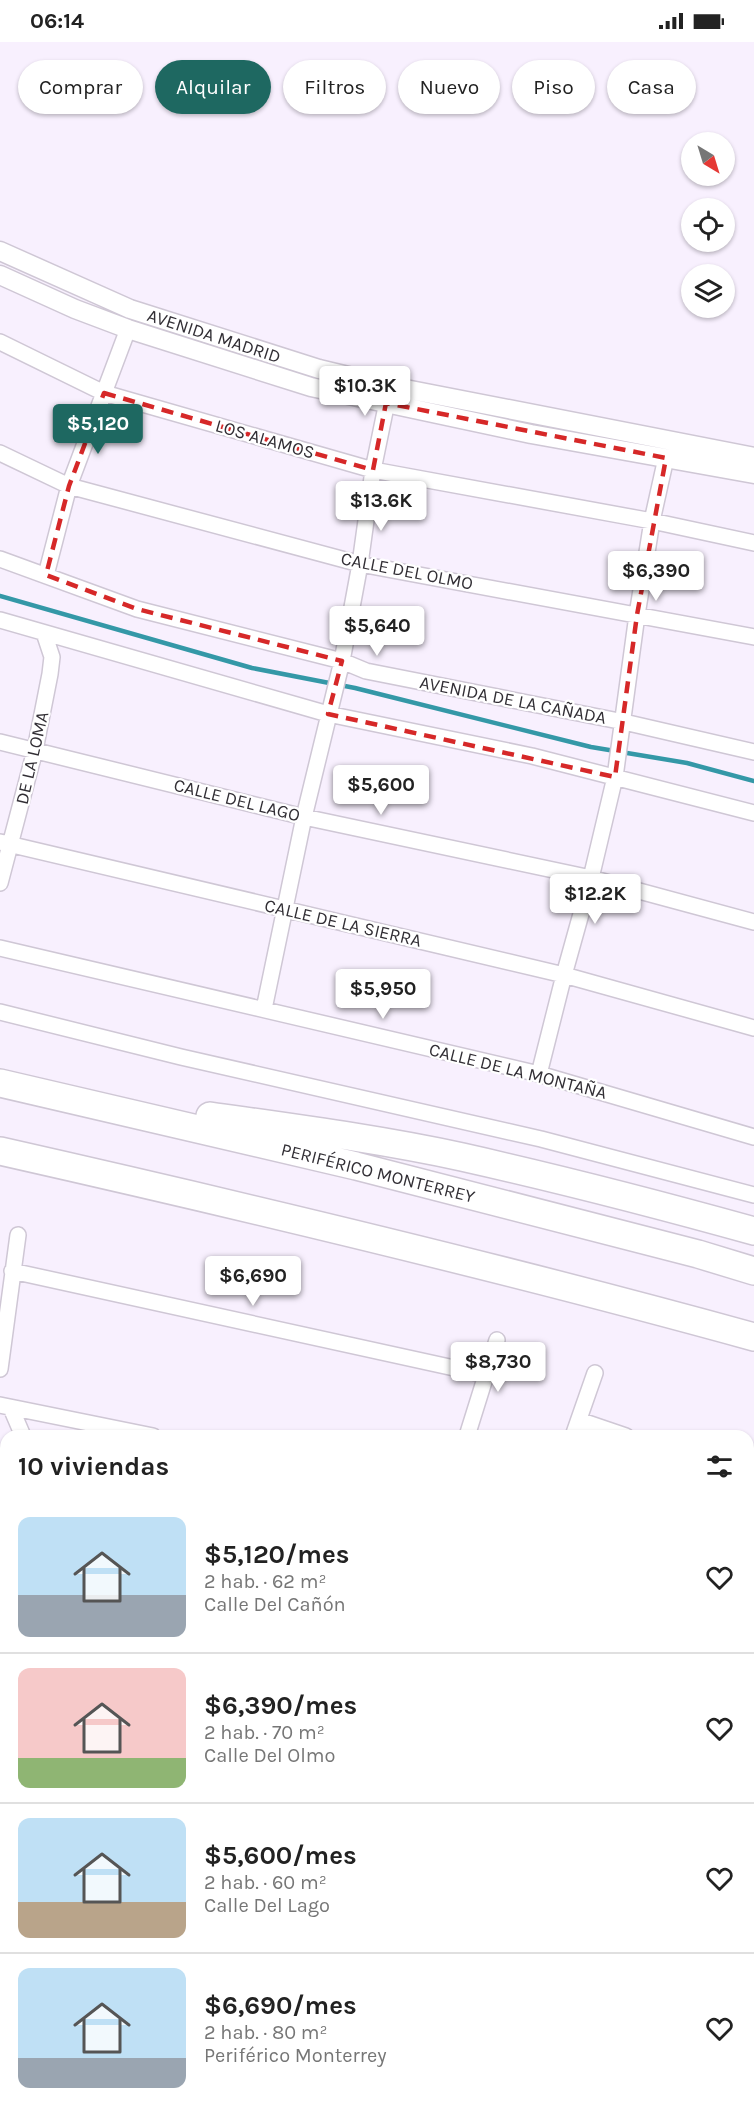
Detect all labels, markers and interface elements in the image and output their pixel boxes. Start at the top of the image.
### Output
text: 06:14 [30,8,84,34]
chip: Comprar [18,60,143,114]
chip: Alquilar [155,60,271,114]
chip: Filtros [283,60,386,114]
chip: Nuevo [398,60,500,114]
chip: Piso [512,60,595,114]
chip: Casa [607,60,696,114]
north arrow [681,132,735,186]
map controls [681,132,735,318]
button: locate [681,198,735,252]
button: layers [681,264,735,318]
street label: AVENIDA MADRID [144,304,284,368]
pin: $10.3K [316,366,414,417]
text: $10.3K [333,374,397,397]
pin: $5,120 [49,404,147,455]
text: $5,120 [67,412,129,435]
street label: LOS ALAMOS [213,414,317,464]
pin: $13.6K [332,481,430,532]
text: $13.6K [350,489,412,512]
street label: CALLE DEL OLMO [339,547,475,595]
pin: $6,390 [607,551,705,602]
text: $6,390 [622,559,690,582]
pin: $5,640 [328,606,426,657]
text: $5,640 [343,614,411,637]
street label: AVENIDA DE LA CAÑADA [418,671,608,729]
street label: DE LA LOMA [11,709,53,807]
pin: $5,600 [332,765,430,816]
text: $5,600 [347,773,415,796]
street label: CALLE DEL LAGO [172,774,302,826]
pin: $12.2K [546,874,644,925]
text: $12.2K [564,882,626,905]
street label: CALLE DE LA SIERRA [262,894,424,952]
pin: $5,950 [334,969,432,1020]
text: $5,950 [350,977,416,1000]
street label: CALLE DE LA MONTAÑA [427,1038,609,1104]
street label: PERIFÉRICO MONTERREY [279,1137,478,1208]
pin: $6,690 [204,1256,302,1307]
text: $6,690 [219,1264,287,1287]
pin: $8,730 [449,1342,547,1393]
text: $8,730 [465,1350,531,1373]
icon: filters [703,1450,736,1483]
text: 10 viviendas [18,1451,169,1482]
text: $5,120/mes [204,1539,350,1570]
icon: home [66,1541,138,1613]
icon: heart [703,1561,736,1594]
text: 2 hab. · 62 m² [204,1570,326,1593]
text: Calle Del Cañón [204,1593,346,1616]
text: $6,390/mes [204,1690,357,1721]
icon: home [66,1692,138,1764]
icon: heart [703,1712,736,1745]
text: 2 hab. · 70 m² [204,1721,325,1744]
text: Calle Del Olmo [204,1744,335,1767]
text: $5,600/mes [204,1840,357,1871]
icon: home [66,1842,138,1914]
icon: heart [703,1862,736,1895]
text: 2 hab. · 60 m² [204,1871,327,1894]
text: Calle Del Lago [204,1894,330,1917]
text: $6,690/mes [204,1990,357,2021]
icon: home [66,1992,138,2064]
icon: heart [703,2012,736,2045]
text: 2 hab. · 80 m² [204,2021,328,2044]
text: Periférico Monterrey [204,2044,387,2067]

